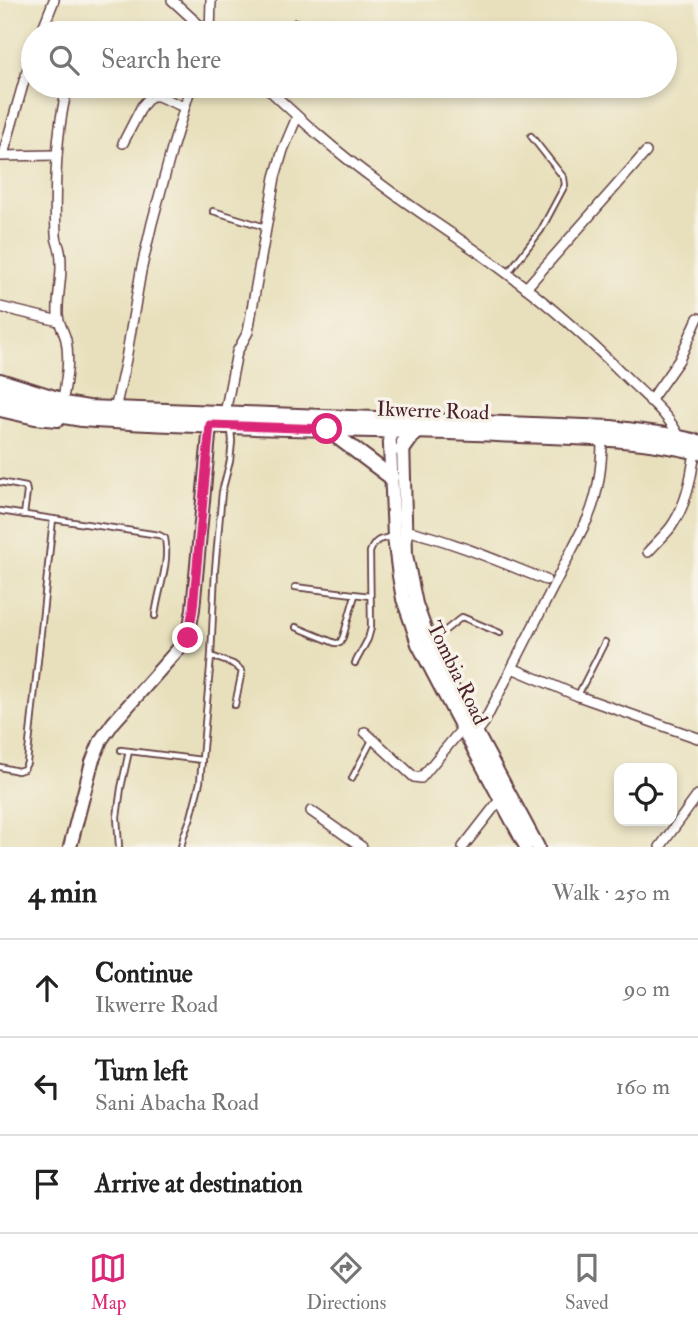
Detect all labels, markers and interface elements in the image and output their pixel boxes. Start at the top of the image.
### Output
search box [21,21,677,98]
icon: search [45,41,83,79]
text: Search here [101,44,221,76]
street label: Ikwerre Road [376,396,490,426]
route start [311,413,342,444]
street label: Tombia Road [420,617,494,730]
route end [172,622,203,653]
map controls [614,763,677,826]
button: locate [614,763,677,826]
text: 4 min [28,874,97,911]
text: Walk · 250 m [552,878,670,907]
text: Continue [95,958,193,990]
icon: ahead [28,969,66,1007]
text: 90 m [624,974,670,1003]
text: Ikwerre Road [95,990,218,1019]
text: Turn left [95,1056,188,1088]
icon: left [28,1067,66,1105]
text: 160 m [616,1072,670,1101]
text: Sani Abacha Road [95,1088,259,1117]
icon: arrive [28,1165,66,1203]
text: Arrive at destination [95,1168,303,1200]
tab: Map [89,1249,127,1315]
tab: Directions [306,1249,386,1315]
tab: Saved [565,1249,609,1315]

